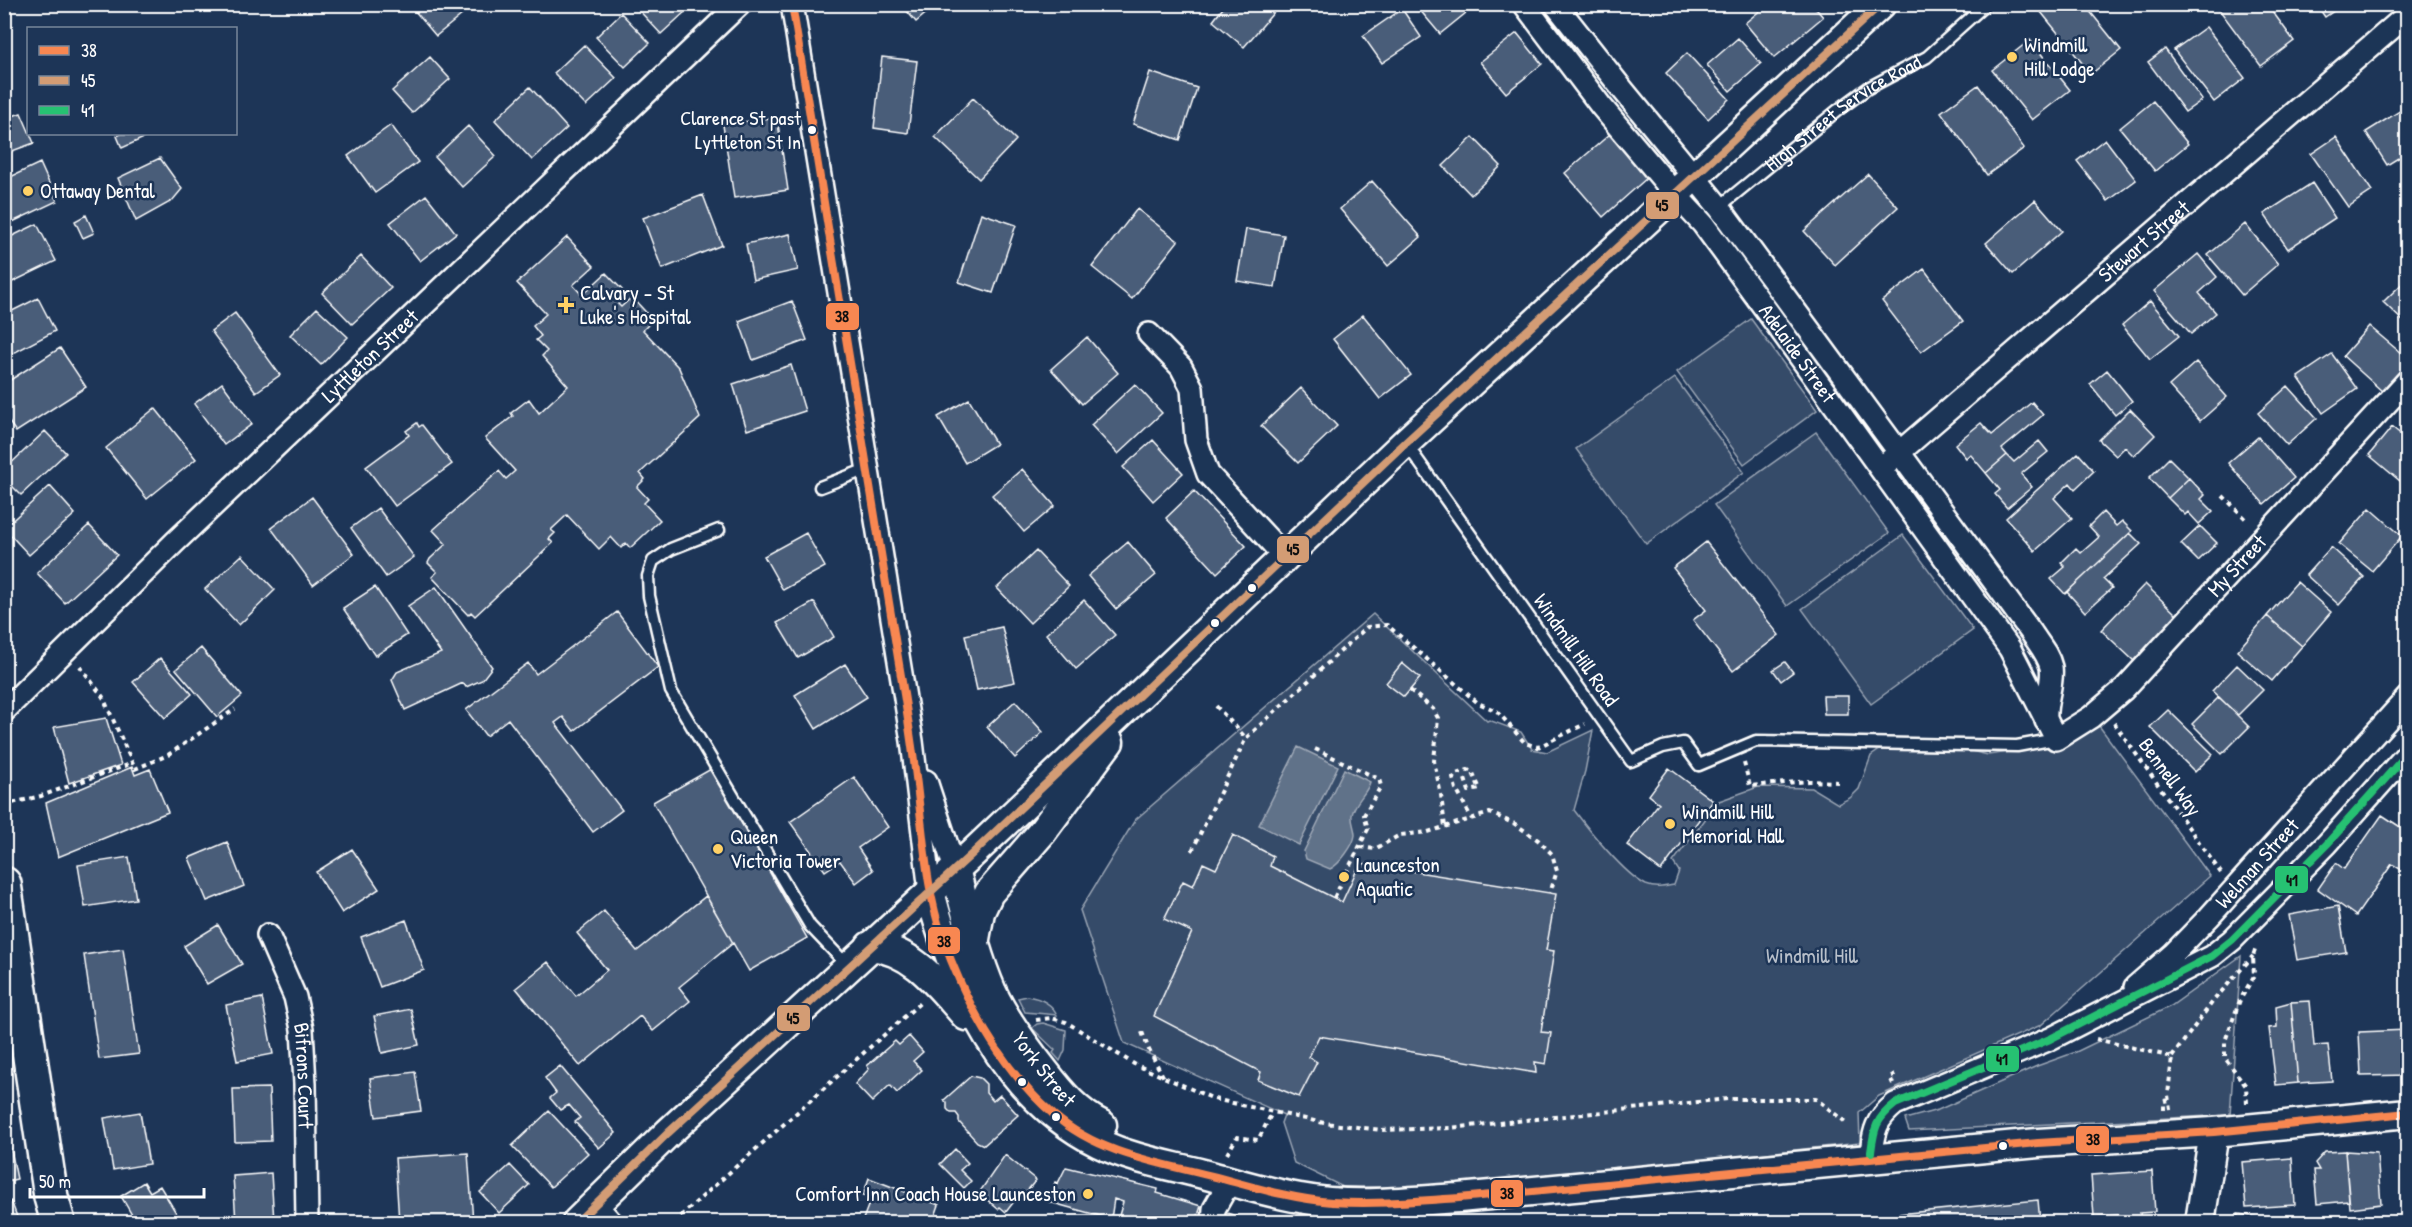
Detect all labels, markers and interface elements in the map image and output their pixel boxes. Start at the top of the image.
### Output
legend [27,27,237,135]
place label: Windmill Hill Lodge [2024,30,2095,83]
text: 38 [81,38,97,63]
street label: High Street Service Road [1758,48,1926,178]
marker: Windmill Hill Lodge [2005,50,2019,64]
text: 45 [81,68,96,93]
text: 41 [81,98,94,123]
place label: Clarence St past Lyttleton St In [680,104,802,155]
marker: Clarence St past Lyttleton St In [806,124,818,136]
place label: Ottaway Dental [40,176,155,205]
marker: Ottaway Dental [21,184,35,198]
line badge: 45 [1645,191,1680,220]
street label: Stewart Street [2092,193,2196,289]
text: 45 [1656,194,1669,216]
place label: Calvary - St Luke's Hospital [580,278,691,331]
marker: Calvary - St Luke's Hospital [557,296,575,314]
street label: Adelaide Street [1752,298,1844,409]
street label: Lyttleton Street [315,302,425,409]
line badge: 38 [825,302,860,331]
text: 38 [835,305,849,327]
street label: My Street [2201,528,2273,603]
line badge: 45 [1276,535,1310,564]
text: 45 [1287,538,1300,560]
unlabelled marker [1246,582,1258,594]
street label: Windmill Hill Road [1527,588,1626,712]
unlabelled marker [1209,617,1221,629]
street label: Bennell Way [2132,732,2209,822]
place label: Windmill Hill Memorial Hall [1682,797,1785,850]
street label: Welman Street [2208,811,2306,915]
marker: Windmill Hill Memorial Hall [1663,817,1677,831]
place label: Queen Victoria Tower [730,822,841,875]
marker: Queen Victoria Tower [711,842,725,856]
place label: Launceston Aquatic [1356,850,1440,903]
line badge: 41 [2274,865,2309,894]
text: 41 [2286,869,2298,891]
marker: Launceston Aquatic [1337,870,1351,884]
line badge: 38 [927,926,961,955]
text: 38 [937,930,951,952]
park label: Windmill Hill [1766,941,1859,970]
line badge: 45 [776,1004,811,1032]
text: 45 [787,1007,800,1029]
street label: Bifrons Court [287,1020,321,1129]
street label: York Street [1005,1026,1083,1114]
line badge: 41 [1985,1045,2020,1073]
text: 41 [1996,1048,2008,1070]
unlabelled marker [1016,1076,1028,1088]
unlabelled marker [1050,1111,1062,1123]
line badge: 38 [2075,1125,2110,1154]
text: 38 [2086,1128,2100,1150]
unlabelled marker [1997,1140,2009,1152]
scale bar [30,1161,204,1199]
text: 50 m [39,1169,71,1194]
place label: Comfort Inn Coach House Launceston [795,1179,1076,1208]
line badge: 38 [1490,1179,1524,1208]
text: 38 [1500,1182,1514,1204]
marker: Comfort Inn Coach House Launceston [1081,1187,1095,1201]

